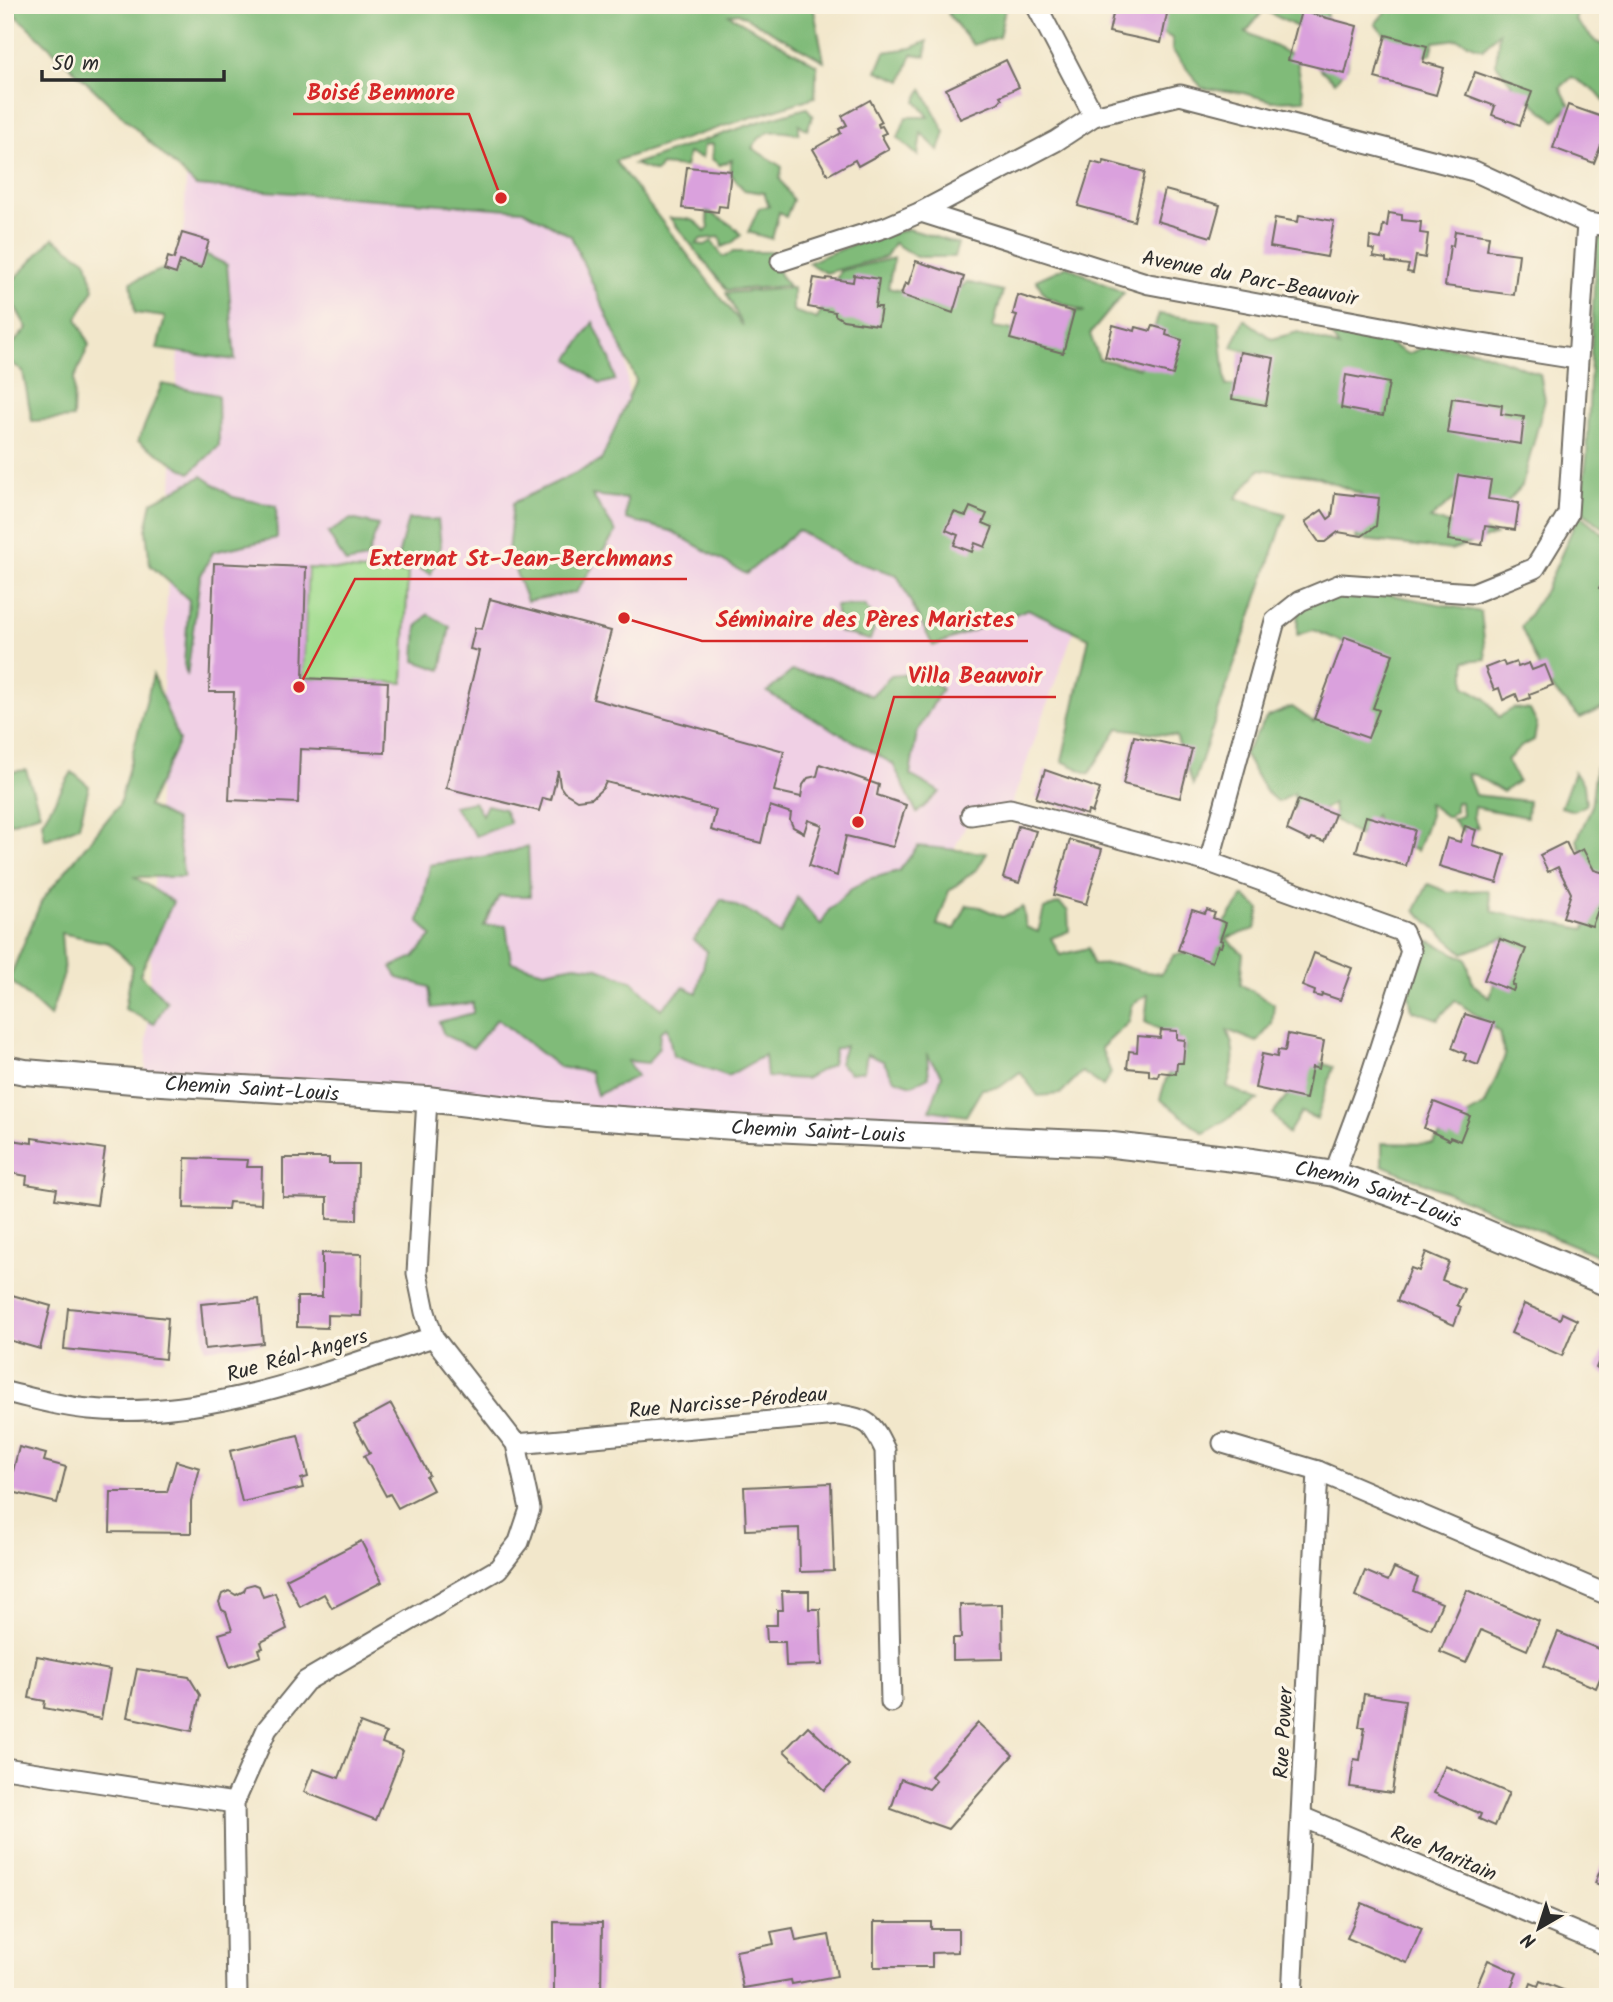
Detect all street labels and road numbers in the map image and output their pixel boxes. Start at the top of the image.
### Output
street label: Avenue du Parc-Beauvoir [1139,242,1362,317]
street label: Chemin Saint-Louis [164,1068,340,1112]
street label: Chemin Saint-Louis [730,1112,906,1153]
street label: Chemin Saint-Louis [1292,1153,1466,1238]
street label: Rue Réal-Angers [223,1320,372,1392]
street label: Rue Narcisse-Pérodeau [627,1378,829,1429]
street label: Rue Power [1266,1685,1303,1780]
street label: Rue Maritain [1385,1817,1502,1892]

